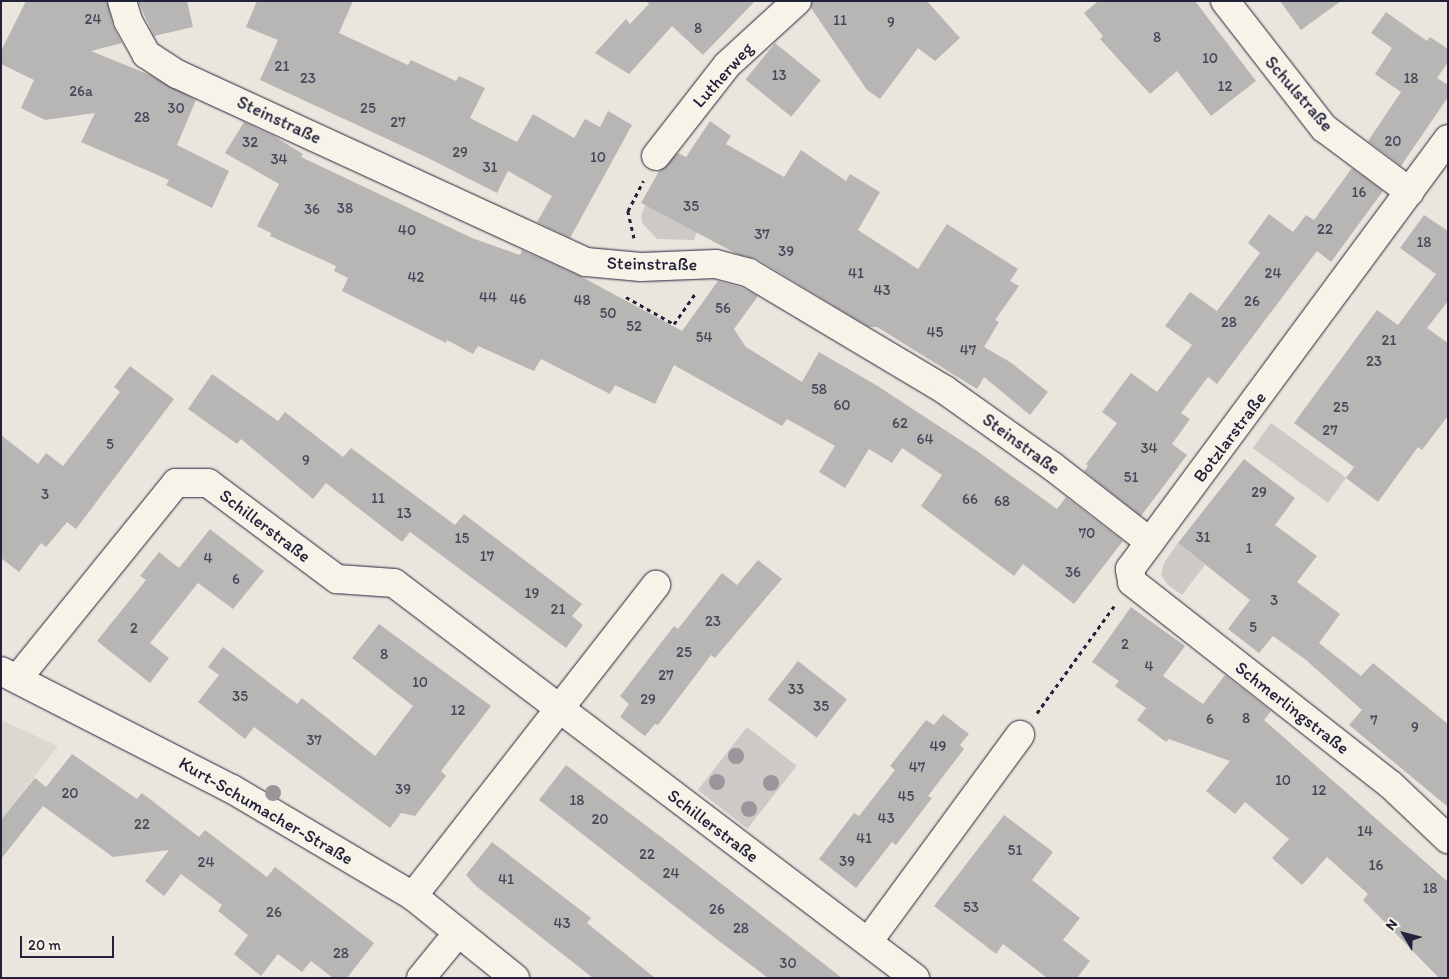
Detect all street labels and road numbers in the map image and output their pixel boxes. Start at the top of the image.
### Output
street label: Lutherweg [688,38,758,112]
street label: Schulstraße [1260,52,1338,136]
street label: Steinstraße [234,91,324,149]
street label: Steinstraße [607,252,697,276]
street label: Botzlarstraße [1189,387,1271,487]
street label: Steinstraße [978,409,1064,479]
street label: Schillerstraße [215,485,315,567]
street label: Schmerlingstraße [1231,657,1353,759]
street label: Kurt-Schumacher-Straße [175,752,357,870]
street label: Schillerstraße [663,785,763,867]

